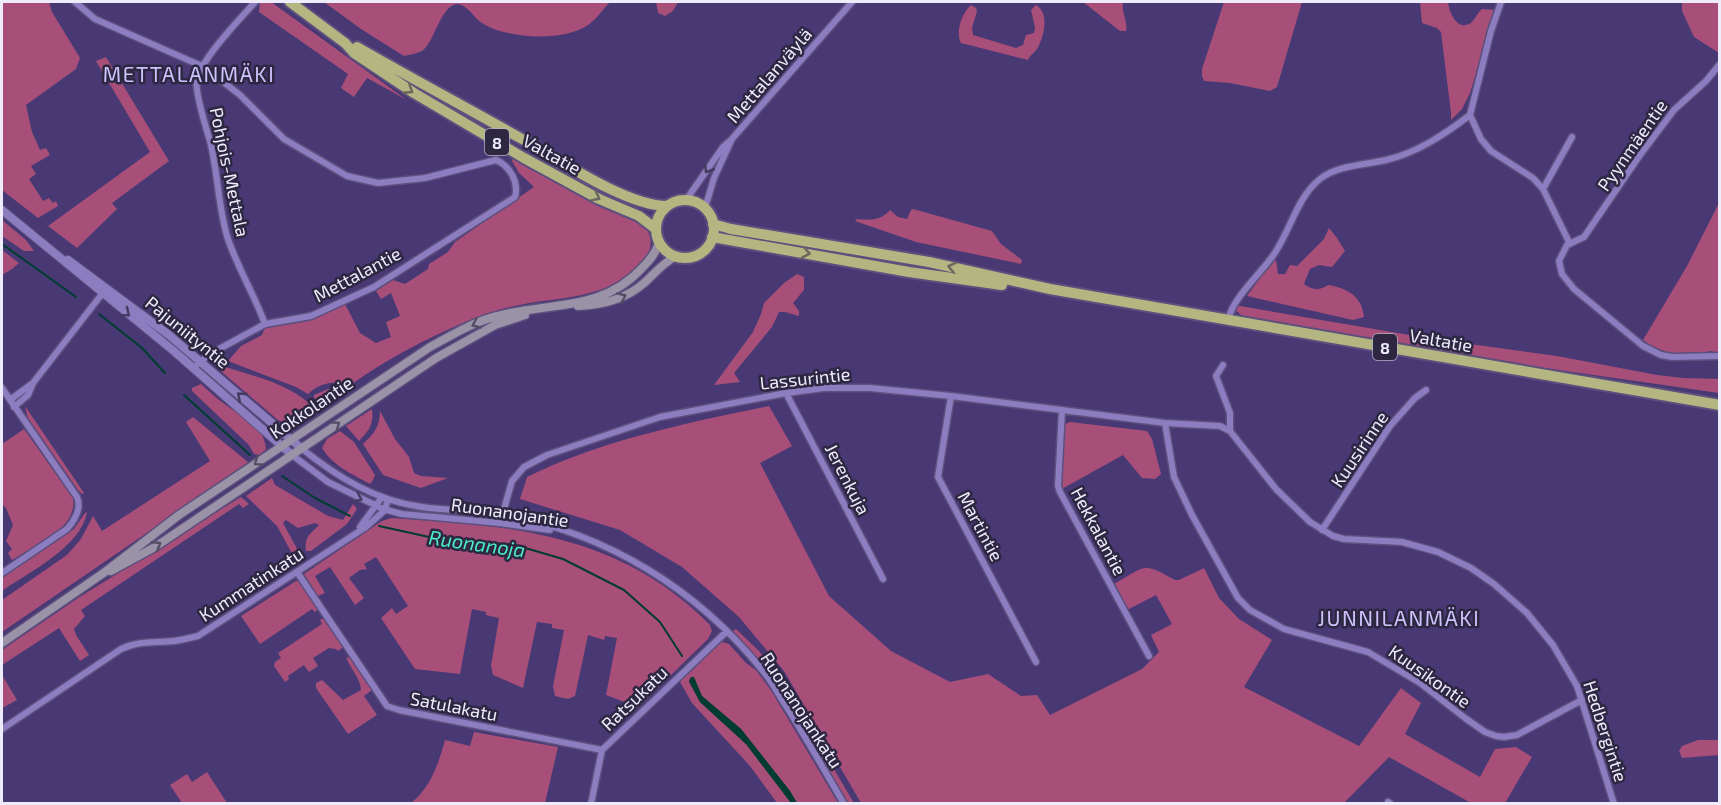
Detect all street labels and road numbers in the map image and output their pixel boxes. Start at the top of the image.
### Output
street label: Mettalanväylä [722,23,816,127]
street label: Pyynmäentie [1592,95,1672,195]
street label: Pohjois-Mettala [206,105,254,239]
road number: 8 [485,129,509,155]
street label: Valtatie [519,129,585,179]
street label: Mettalantie [310,242,404,306]
street label: Pajuniityntie [141,291,235,373]
street label: Valtatie [1408,324,1474,356]
road number: 8 [1373,334,1397,360]
street label: Lassurintie [759,362,851,394]
street label: Kokkolantie [265,371,357,443]
street label: Kuusirinne [1326,407,1392,491]
street label: Jerenkuja [821,440,875,518]
street label: Hekkalantie [1067,483,1131,579]
street label: Martintie [954,487,1008,565]
street label: Ruonanojantie [450,493,570,531]
street label: Kummatinkatu [195,542,307,626]
street label: Kuusikontie [1385,640,1475,712]
street label: Ruonanojankatu [756,648,848,772]
street label: Ratsukatu [596,661,672,735]
street label: Hedbergintie [1579,678,1633,784]
street label: Satulakatu [408,687,500,725]

